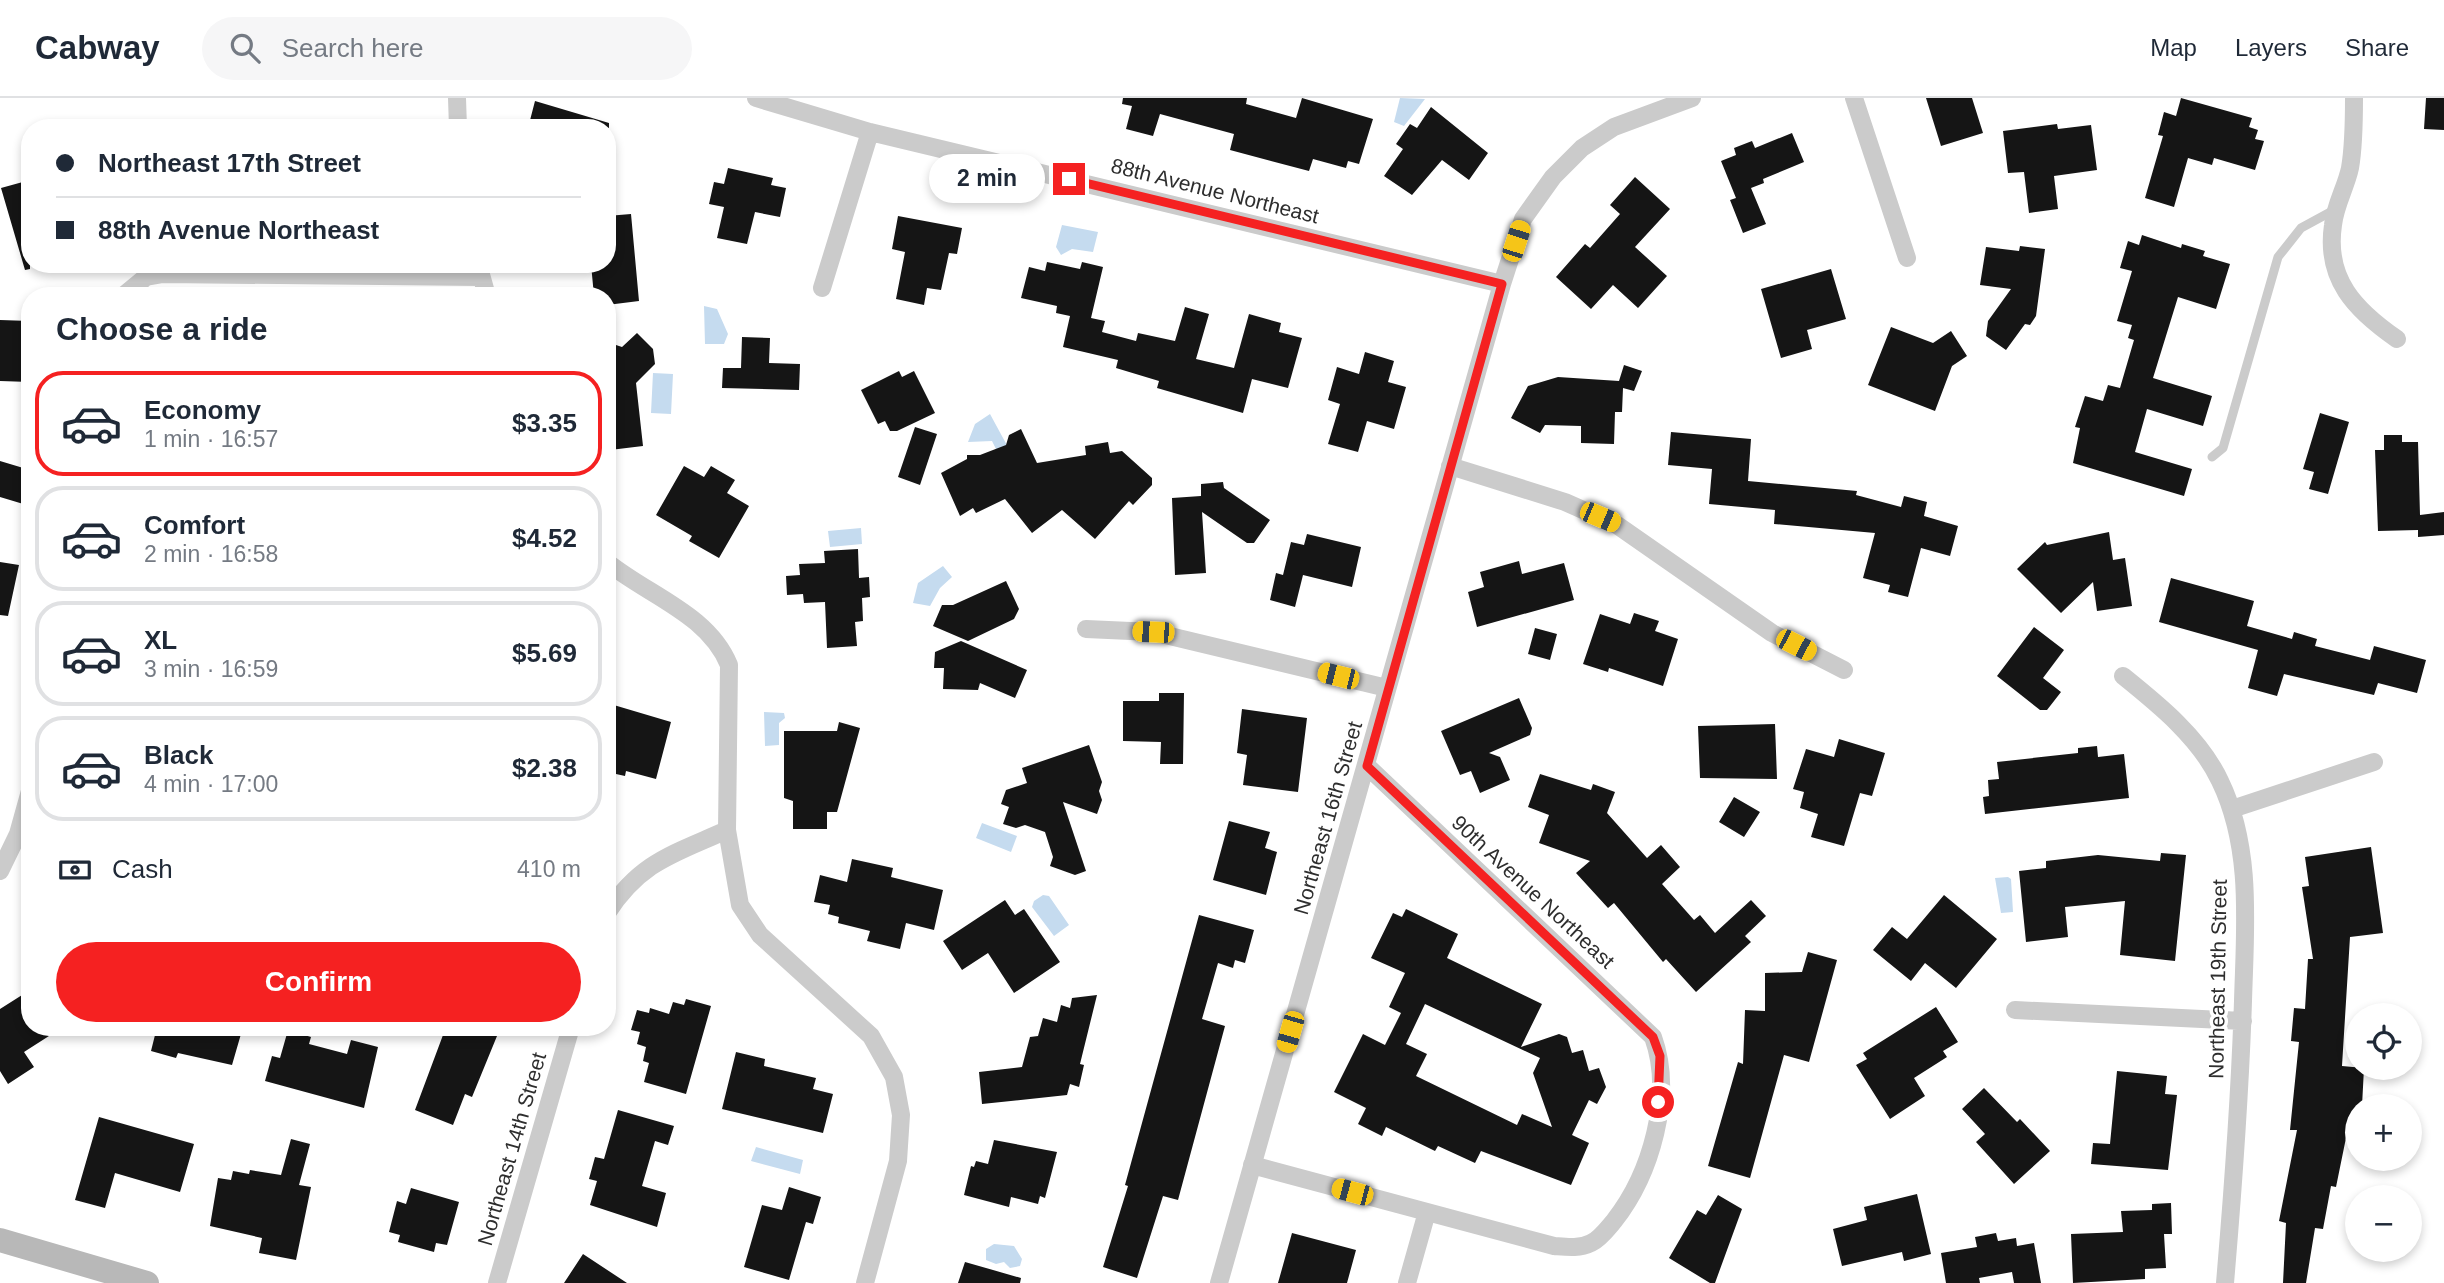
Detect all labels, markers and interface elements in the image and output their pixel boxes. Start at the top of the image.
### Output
search box [202,17,692,80]
text: Cabway [35,29,160,66]
icon: search [226,29,264,67]
text: Search here [282,33,423,63]
text: Map [2150,34,2197,61]
text: Layers [2235,34,2307,61]
text: Share [2345,34,2409,61]
text: Northeast 17th Street [98,148,361,178]
callout: 2 min [929,154,1044,204]
street label: 88th Avenue Northeast [1109,154,1322,228]
route end [1053,163,1085,195]
text: 2 min [957,165,1017,191]
text: 88th Avenue Northeast [98,215,379,245]
car [1500,218,1533,264]
text: Choose a ride [56,311,268,347]
icon: car [60,392,123,455]
text: Economy [144,395,261,425]
text: $3.35 [512,408,577,438]
text: 1 min · 16:57 [144,426,278,452]
car [1577,499,1624,535]
icon: car [60,507,123,570]
text: Comfort [144,510,245,540]
text: $4.52 [512,523,577,553]
text: 2 min · 16:58 [144,541,278,567]
car [1132,621,1175,643]
icon: car [60,622,123,685]
text: XL [144,625,177,655]
car [1773,626,1820,664]
text: $5.69 [512,638,577,668]
text: 3 min · 16:59 [144,656,278,682]
car [1316,661,1361,691]
street label: Northeast 16th Street [1289,719,1366,917]
icon: car [60,737,123,800]
text: Black [144,740,213,770]
text: $2.38 [512,753,577,783]
text: 4 min · 17:00 [144,771,278,797]
street label: 90th Avenue Northeast [1448,810,1619,973]
icon: cash [56,851,94,889]
text: Cash [112,854,173,884]
text: 410 m [517,856,581,882]
street label: Northeast 19th Street [2204,879,2231,1079]
button: Confirm [56,942,581,1022]
map controls [2345,1003,2422,1262]
button: locate [2345,1003,2422,1080]
car [1275,1009,1306,1055]
street label: Northeast 14th Street [473,1050,550,1248]
route start [1642,1086,1674,1118]
button: + [2345,1094,2422,1171]
car [1329,1176,1376,1208]
button: − [2345,1185,2422,1262]

